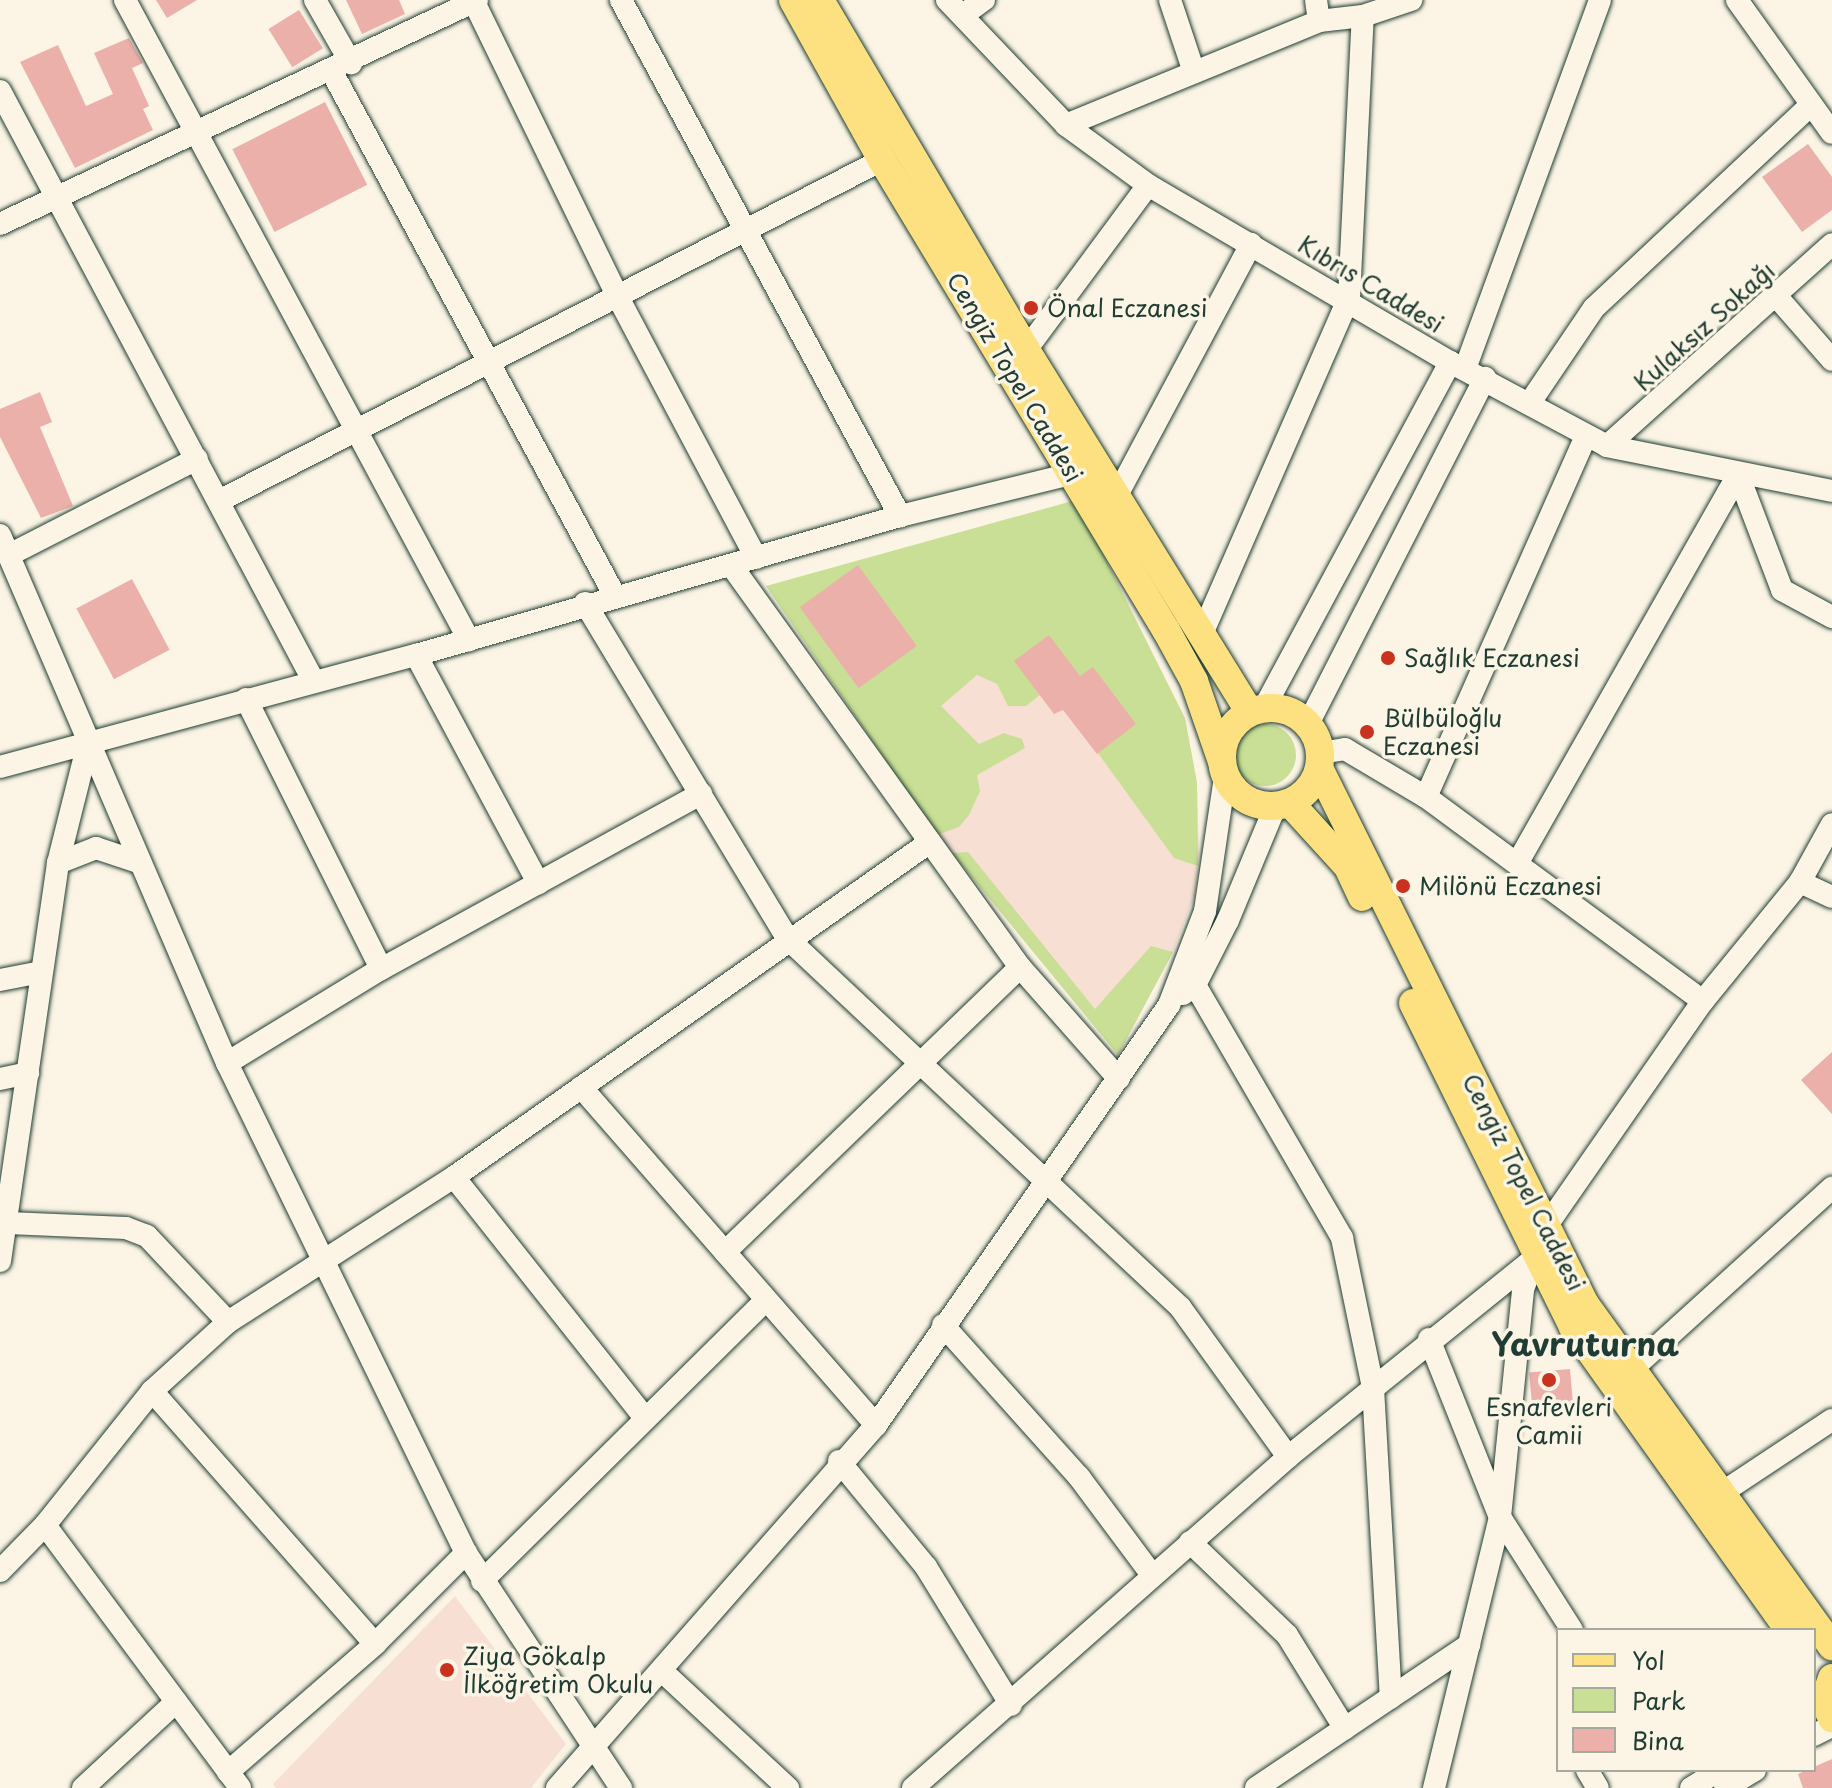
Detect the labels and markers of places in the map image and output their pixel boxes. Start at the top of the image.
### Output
place label: Önal Eczanesi [1047,294,1208,322]
marker: Önal Eczanesi [1022,299,1040,317]
place label: Sağlık Eczanesi [1404,644,1581,672]
marker: Sağlık Eczanesi [1379,649,1397,667]
place label: Bülbüloğlu Eczanesi [1383,704,1502,760]
marker: Bülbüloğlu Eczanesi [1358,723,1376,741]
place label: Milönü Eczanesi [1419,872,1601,900]
marker: Milönü Eczanesi [1394,877,1412,895]
marker: Esnafevleri Camii [1540,1371,1558,1389]
place label: Esnafevleri Camii [1486,1393,1612,1449]
place label: Ziya Gökalp İlköğretim Okulu [463,1642,653,1698]
marker: Ziya Gökalp İlköğretim Okulu [438,1661,456,1679]

